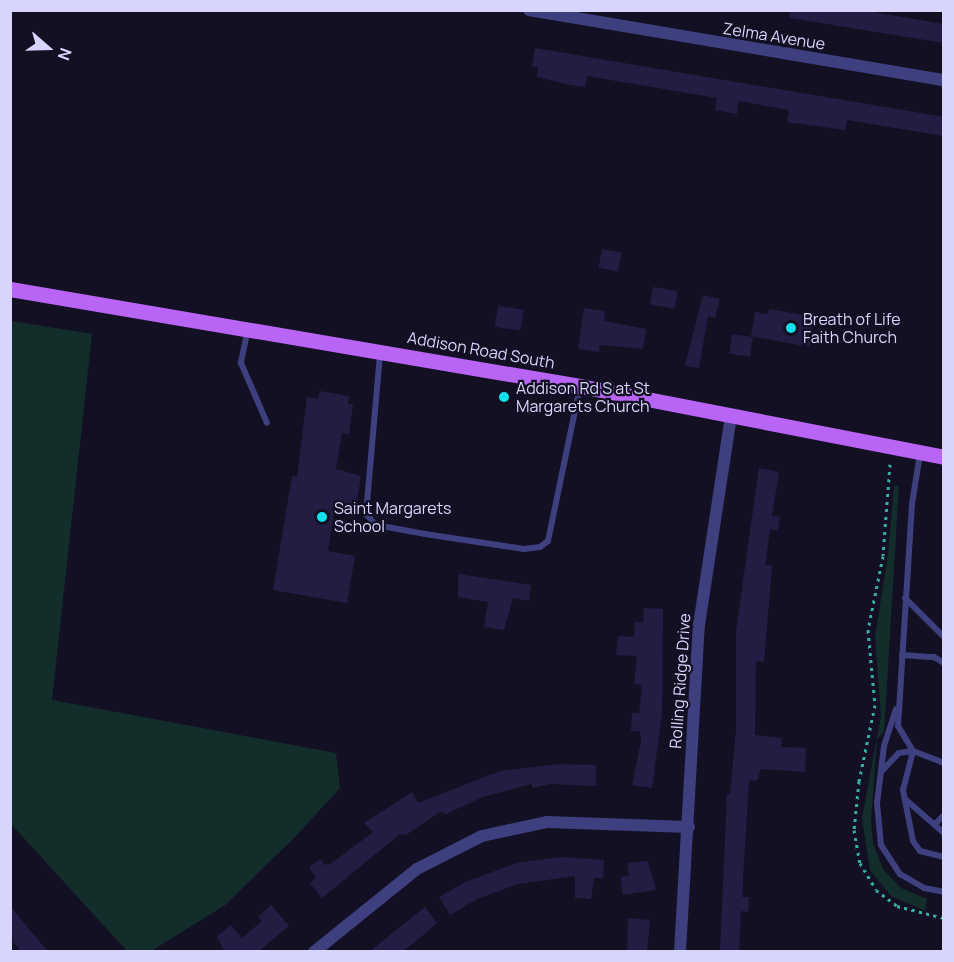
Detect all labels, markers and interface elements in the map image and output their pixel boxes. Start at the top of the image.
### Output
north arrow [18,18,78,78]
street label: Zelma Avenue [721,18,827,54]
text: N [53,45,77,63]
place label: Breath of Life Faith Church [803,309,901,347]
marker: Breath of Life Faith Church [784,321,798,335]
street label: Addison Road South [406,328,556,372]
place label: Addison Rd S at St Margarets Church [516,378,650,416]
marker: Addison Rd S at St Margarets Church [497,390,511,404]
place label: Saint Margarets School [334,498,452,536]
marker: Saint Margarets School [315,510,329,524]
street label: Rolling Ridge Drive [666,613,694,749]

